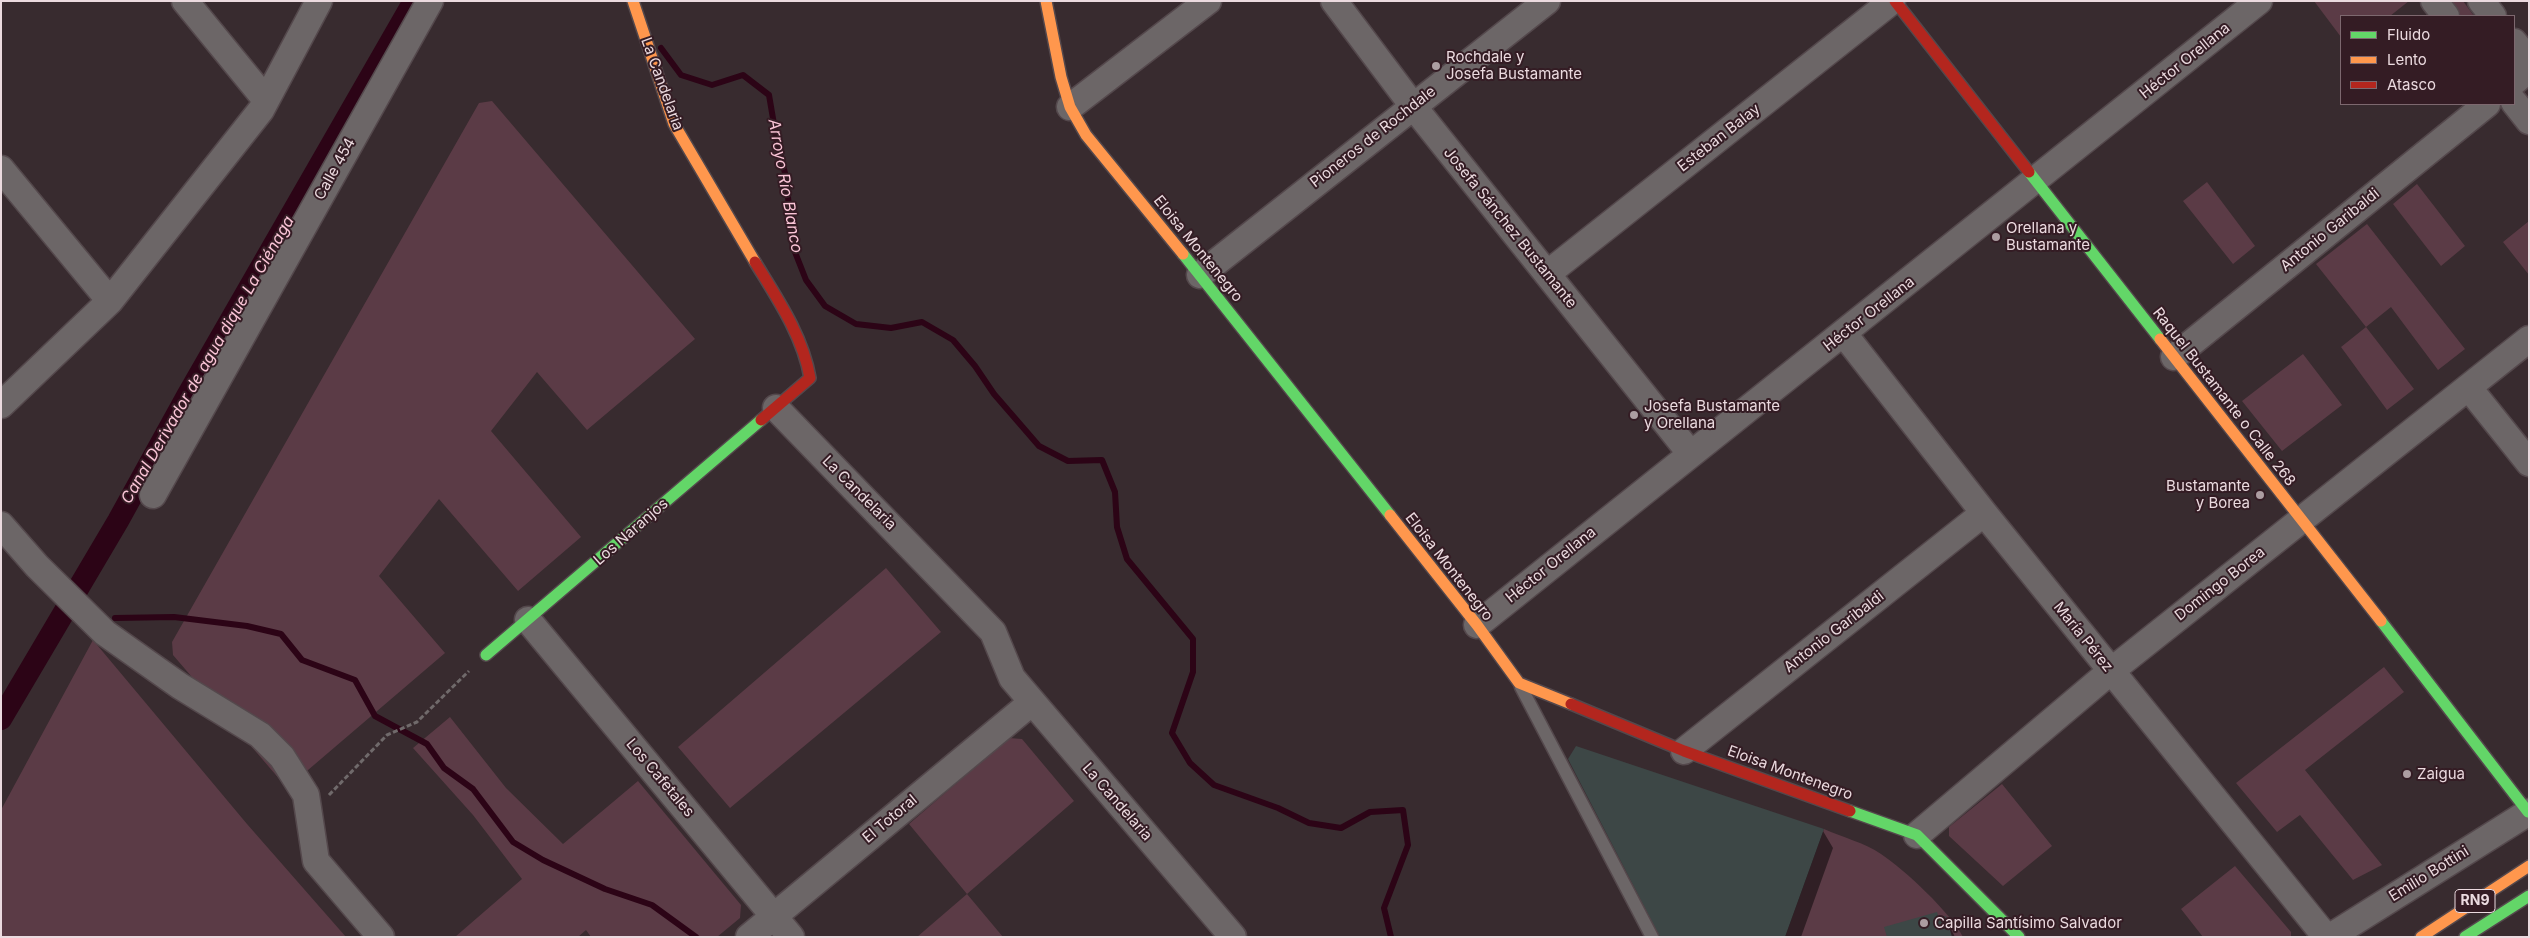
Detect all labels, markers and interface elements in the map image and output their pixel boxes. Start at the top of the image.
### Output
legend [2340,15,2515,105]
street label: Héctor Orellana [2136,19,2234,103]
text: Fluido [2387,25,2430,44]
street label: La Candelaria [637,35,687,133]
place label: Rochdale y Josefa Bustamante [1446,48,1582,83]
text: Lento [2387,50,2427,69]
marker: Rochdale y Josefa Bustamante [1430,60,1442,72]
text: Atasco [2387,75,2436,94]
street label: Pioneros de Rochdale [1307,82,1439,192]
street label: Esteban Balay [1674,100,1764,176]
water label: Arroyo Río Blanco [764,117,806,255]
street label: Calle 454 [311,135,359,203]
street label: Josefa Sánchez Bustamante [1440,144,1580,312]
street label: Antonio Garibaldi [2277,185,2383,275]
street label: Eloisa Montenegro [1149,192,1247,306]
water label: Canal Derivador de agua dique La Ciénaga [117,213,299,507]
place label: Orellana y Bustamante [2006,219,2090,254]
marker: Orellana y Bustamante [1990,231,2002,243]
street label: Héctor Orellana [1820,273,1918,355]
street label: Raquel Bustamante o Calle 268 [2149,304,2299,490]
place label: Josefa Bustamante y Orellana [1644,397,1780,432]
marker: Josefa Bustamante y Orellana [1628,409,1640,421]
street label: La Candelaria [818,452,900,534]
place label: Bustamante y Borea [2166,477,2250,512]
marker: Bustamante y Borea [2254,489,2266,501]
street label: Los Naranjos [590,495,672,569]
street label: Eloisa Montenegro [1401,509,1497,625]
street label: Héctor Orellana [1502,523,1600,607]
street label: Domingo Borea [2171,543,2269,625]
street label: Antonio Garibaldi [1780,587,1888,677]
street label: María Pérez [2049,598,2117,676]
street label: Los Cafetales [622,735,698,821]
street label: Eloisa Montenegro [1725,742,1855,804]
street label: La Candelaria [1078,759,1156,845]
place label: Zaigua [2417,765,2465,783]
marker: Zaigua [2401,768,2413,780]
street label: El Totoral [859,791,921,847]
street label: Emilio Bottini [2386,842,2472,906]
road number: RN9 [2455,889,2495,912]
place label: Capilla Santísimo Salvador [1934,914,2122,932]
marker: Capilla Santísimo Salvador [1918,917,1930,929]

